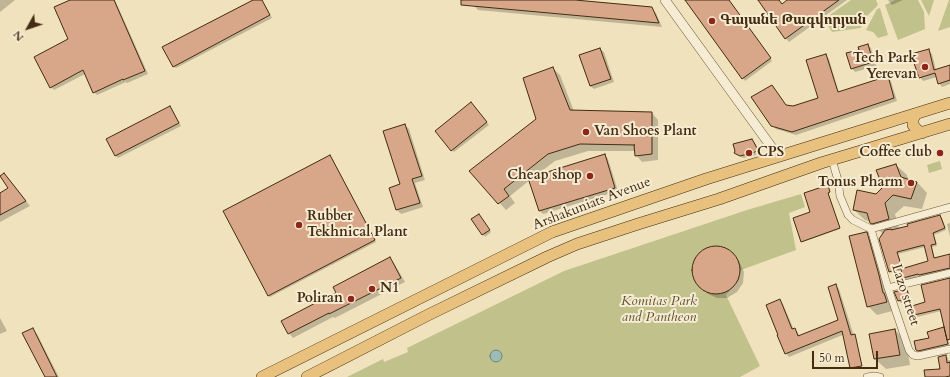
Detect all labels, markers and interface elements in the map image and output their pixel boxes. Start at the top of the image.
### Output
north arrow [8,8,48,48]
place label: Գայանե Թագվորյան [720,13,866,29]
marker: Գայանե Թագվորյան [707,16,717,26]
text: N [10,28,27,45]
place label: Tech Park Yerevan [853,51,917,84]
marker: Tech Park Yerevan [920,62,930,72]
place label: Van Shoes Plant [594,124,696,140]
marker: Van Shoes Plant [581,127,591,137]
place label: CPS [757,145,784,161]
place label: Coffee club [859,145,932,161]
marker: CPS [744,148,754,158]
marker: Coffee club [935,148,945,158]
place label: Cheap shop [507,168,582,184]
marker: Cheap shop [585,171,595,181]
street label: Arshakuniats Avenue [531,174,653,234]
place label: Tonus Pharm [818,175,903,191]
marker: Tonus Pharm [906,178,916,188]
place label: Rubber Tekhnical Plant [307,209,407,242]
marker: Rubber Tekhnical Plant [294,220,304,230]
street label: Lazo street [887,262,923,328]
place label: N1 [380,281,399,297]
marker: N1 [367,284,377,294]
place label: Poliran [297,291,343,307]
marker: Poliran [346,294,356,304]
park label: Komitas Park and Pantheon [621,294,697,326]
scale bar [814,343,880,369]
text: 50 m [819,350,845,366]

